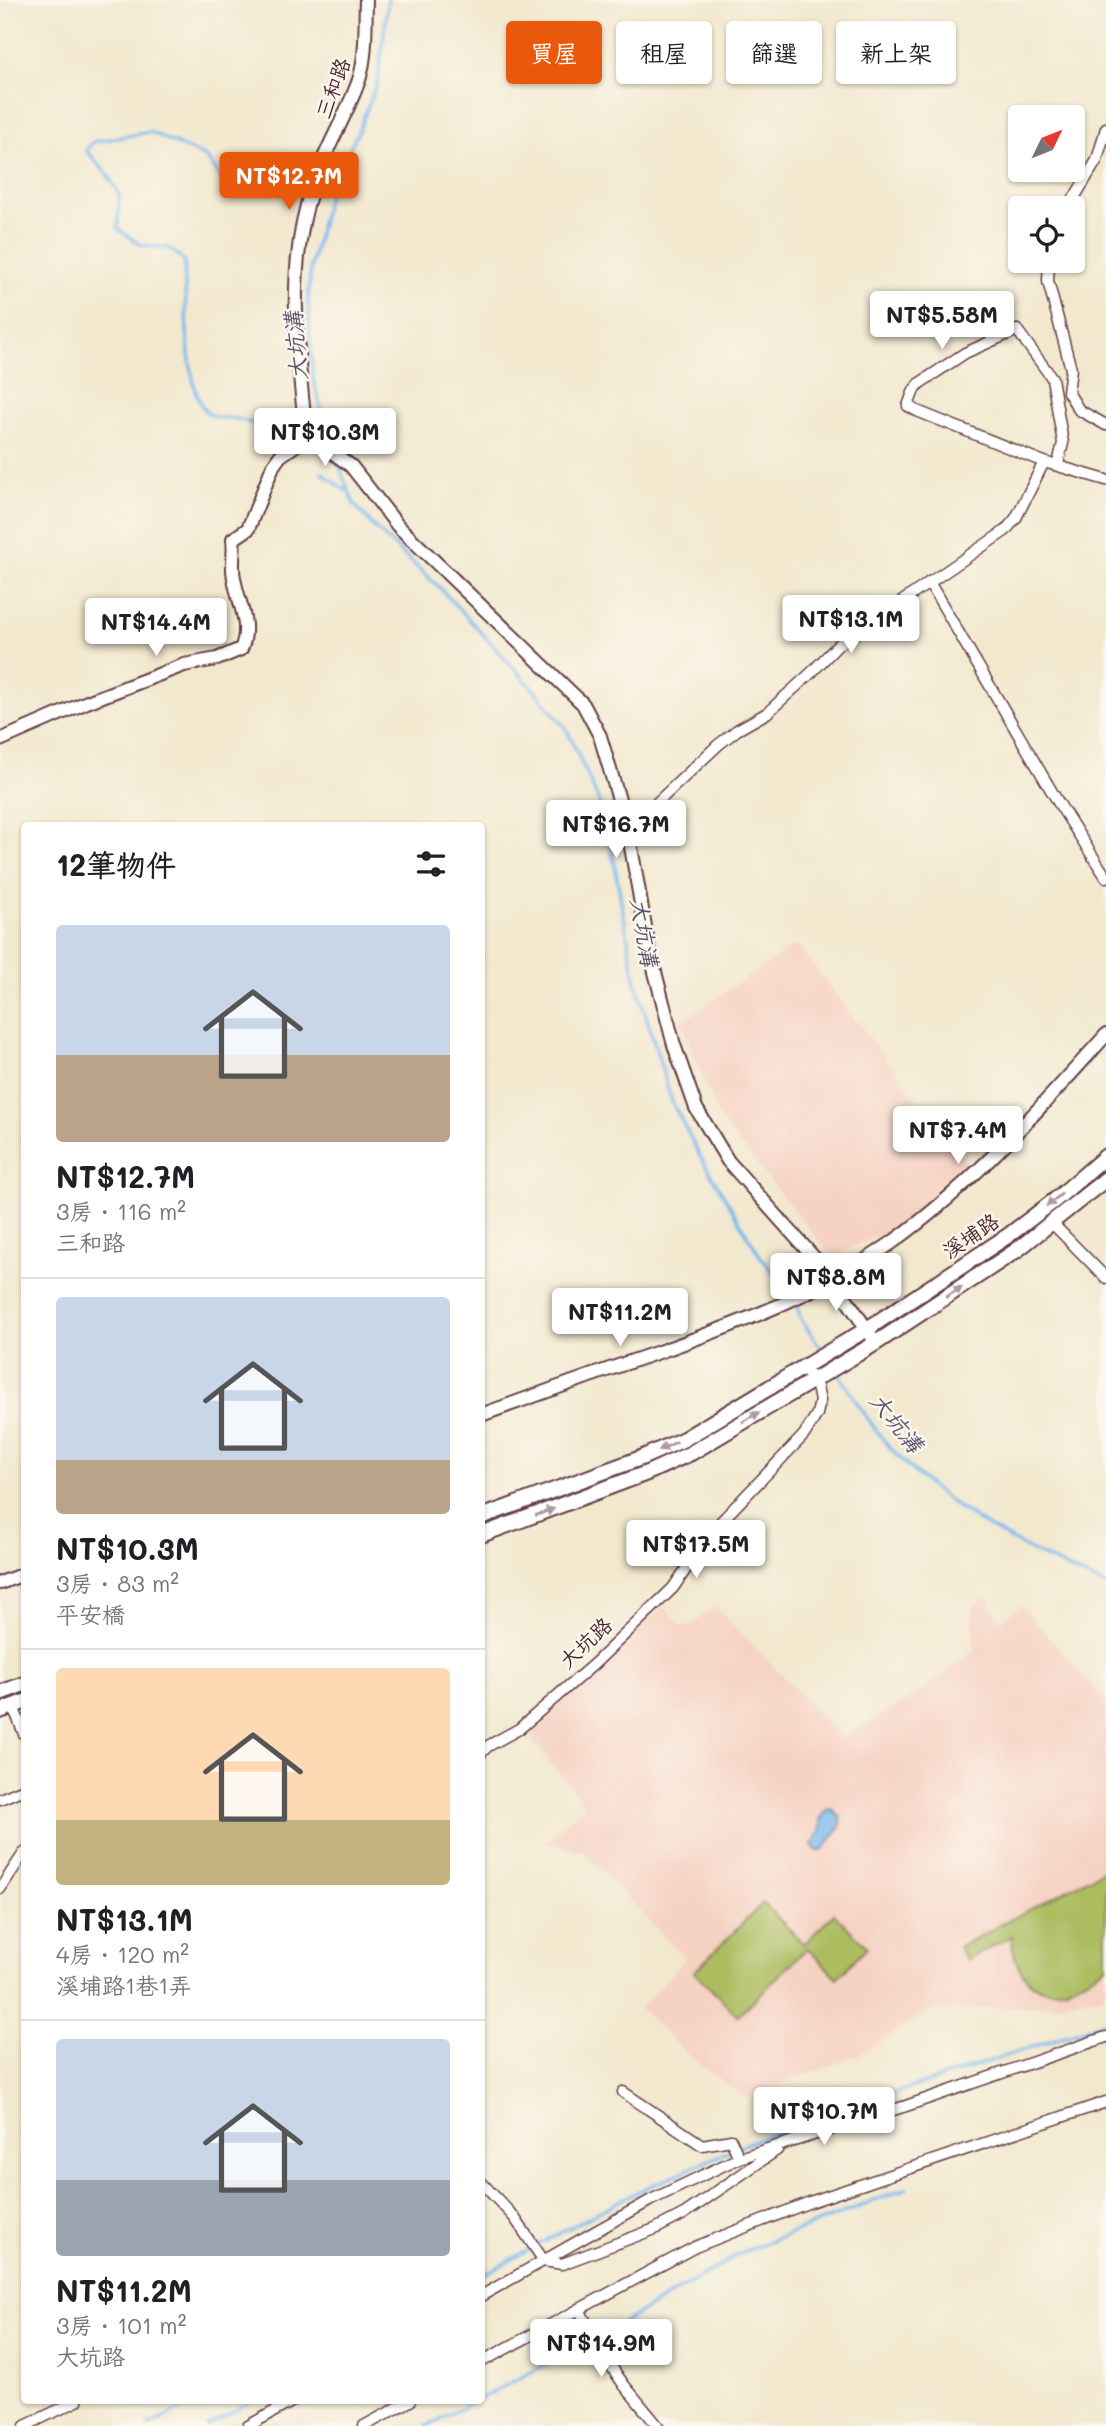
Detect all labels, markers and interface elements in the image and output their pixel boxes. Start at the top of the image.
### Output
chip: 買屋 [506,21,602,84]
chip: 租屋 [616,21,712,84]
chip: 篩選 [726,21,822,84]
chip: 新上架 [836,21,956,84]
street label: 三和路 [309,54,355,122]
north arrow [1008,105,1085,182]
map controls [1008,105,1085,273]
pin: NT$12.7M [217,152,361,212]
text: NT$12.7M [236,160,342,190]
button: locate [1008,196,1085,273]
pin: NT$5.58M [870,292,1014,351]
text: NT$5.58M [886,299,998,329]
water label: 大坑溝 [277,308,313,382]
pin: NT$10.3M [253,408,397,468]
text: NT$10.3M [270,416,380,446]
pin: NT$13.1M [779,596,923,655]
pin: NT$14.4M [84,598,228,658]
text: NT$13.1M [798,603,904,633]
text: NT$14.4M [101,606,211,636]
pin: NT$16.7M [544,800,688,860]
text: NT$16.7M [562,808,670,838]
text: 12筆物件 [56,844,176,884]
icon: filters [412,845,450,883]
water label: 大坑溝 [624,895,666,971]
icon: home [190,971,316,1097]
pin: NT$7.4M [893,1106,1023,1166]
text: NT$7.4M [909,1114,1007,1144]
text: NT$12.7M [56,1156,195,1196]
one-way arrow [1046,1192,1063,1207]
text: 3房 · 116 m² [56,1196,186,1226]
street label: 溪埔路 [936,1206,1004,1264]
text: 三和路 [56,1227,125,1257]
pin: NT$8.8M [771,1254,901,1313]
text: NT$8.8M [786,1261,886,1291]
one-way arrow [944,1286,963,1299]
pin: NT$11.2M [548,1288,692,1348]
text: NT$11.2M [568,1296,672,1326]
icon: home [190,1343,316,1469]
water label: 大坑溝 [864,1386,932,1460]
one-way arrow [742,1411,761,1423]
one-way arrow [658,1440,678,1452]
one-way arrow [535,1506,556,1517]
pin: NT$17.5M [624,1520,768,1580]
text: NT$10.3M [56,1528,199,1568]
text: NT$17.5M [642,1528,750,1558]
text: 3房 · 83 m² [56,1568,179,1598]
text: 平安橋 [56,1599,125,1629]
street label: 大坑路 [553,1611,617,1673]
icon: home [190,1714,316,1840]
text: NT$13.1M [56,1899,193,1939]
text: 4房 · 120 m² [56,1939,189,1969]
text: 溪埔路1巷1弄 [56,1970,192,2000]
icon: home [190,2085,316,2211]
pin: NT$10.7M [752,2088,896,2147]
text: NT$10.7M [770,2095,878,2125]
text: NT$11.2M [56,2270,192,2310]
text: 3房 · 101 m² [56,2310,186,2340]
pin: NT$14.9M [529,2320,673,2379]
text: NT$14.9M [546,2327,656,2357]
text: 大坑路 [56,2341,125,2371]

